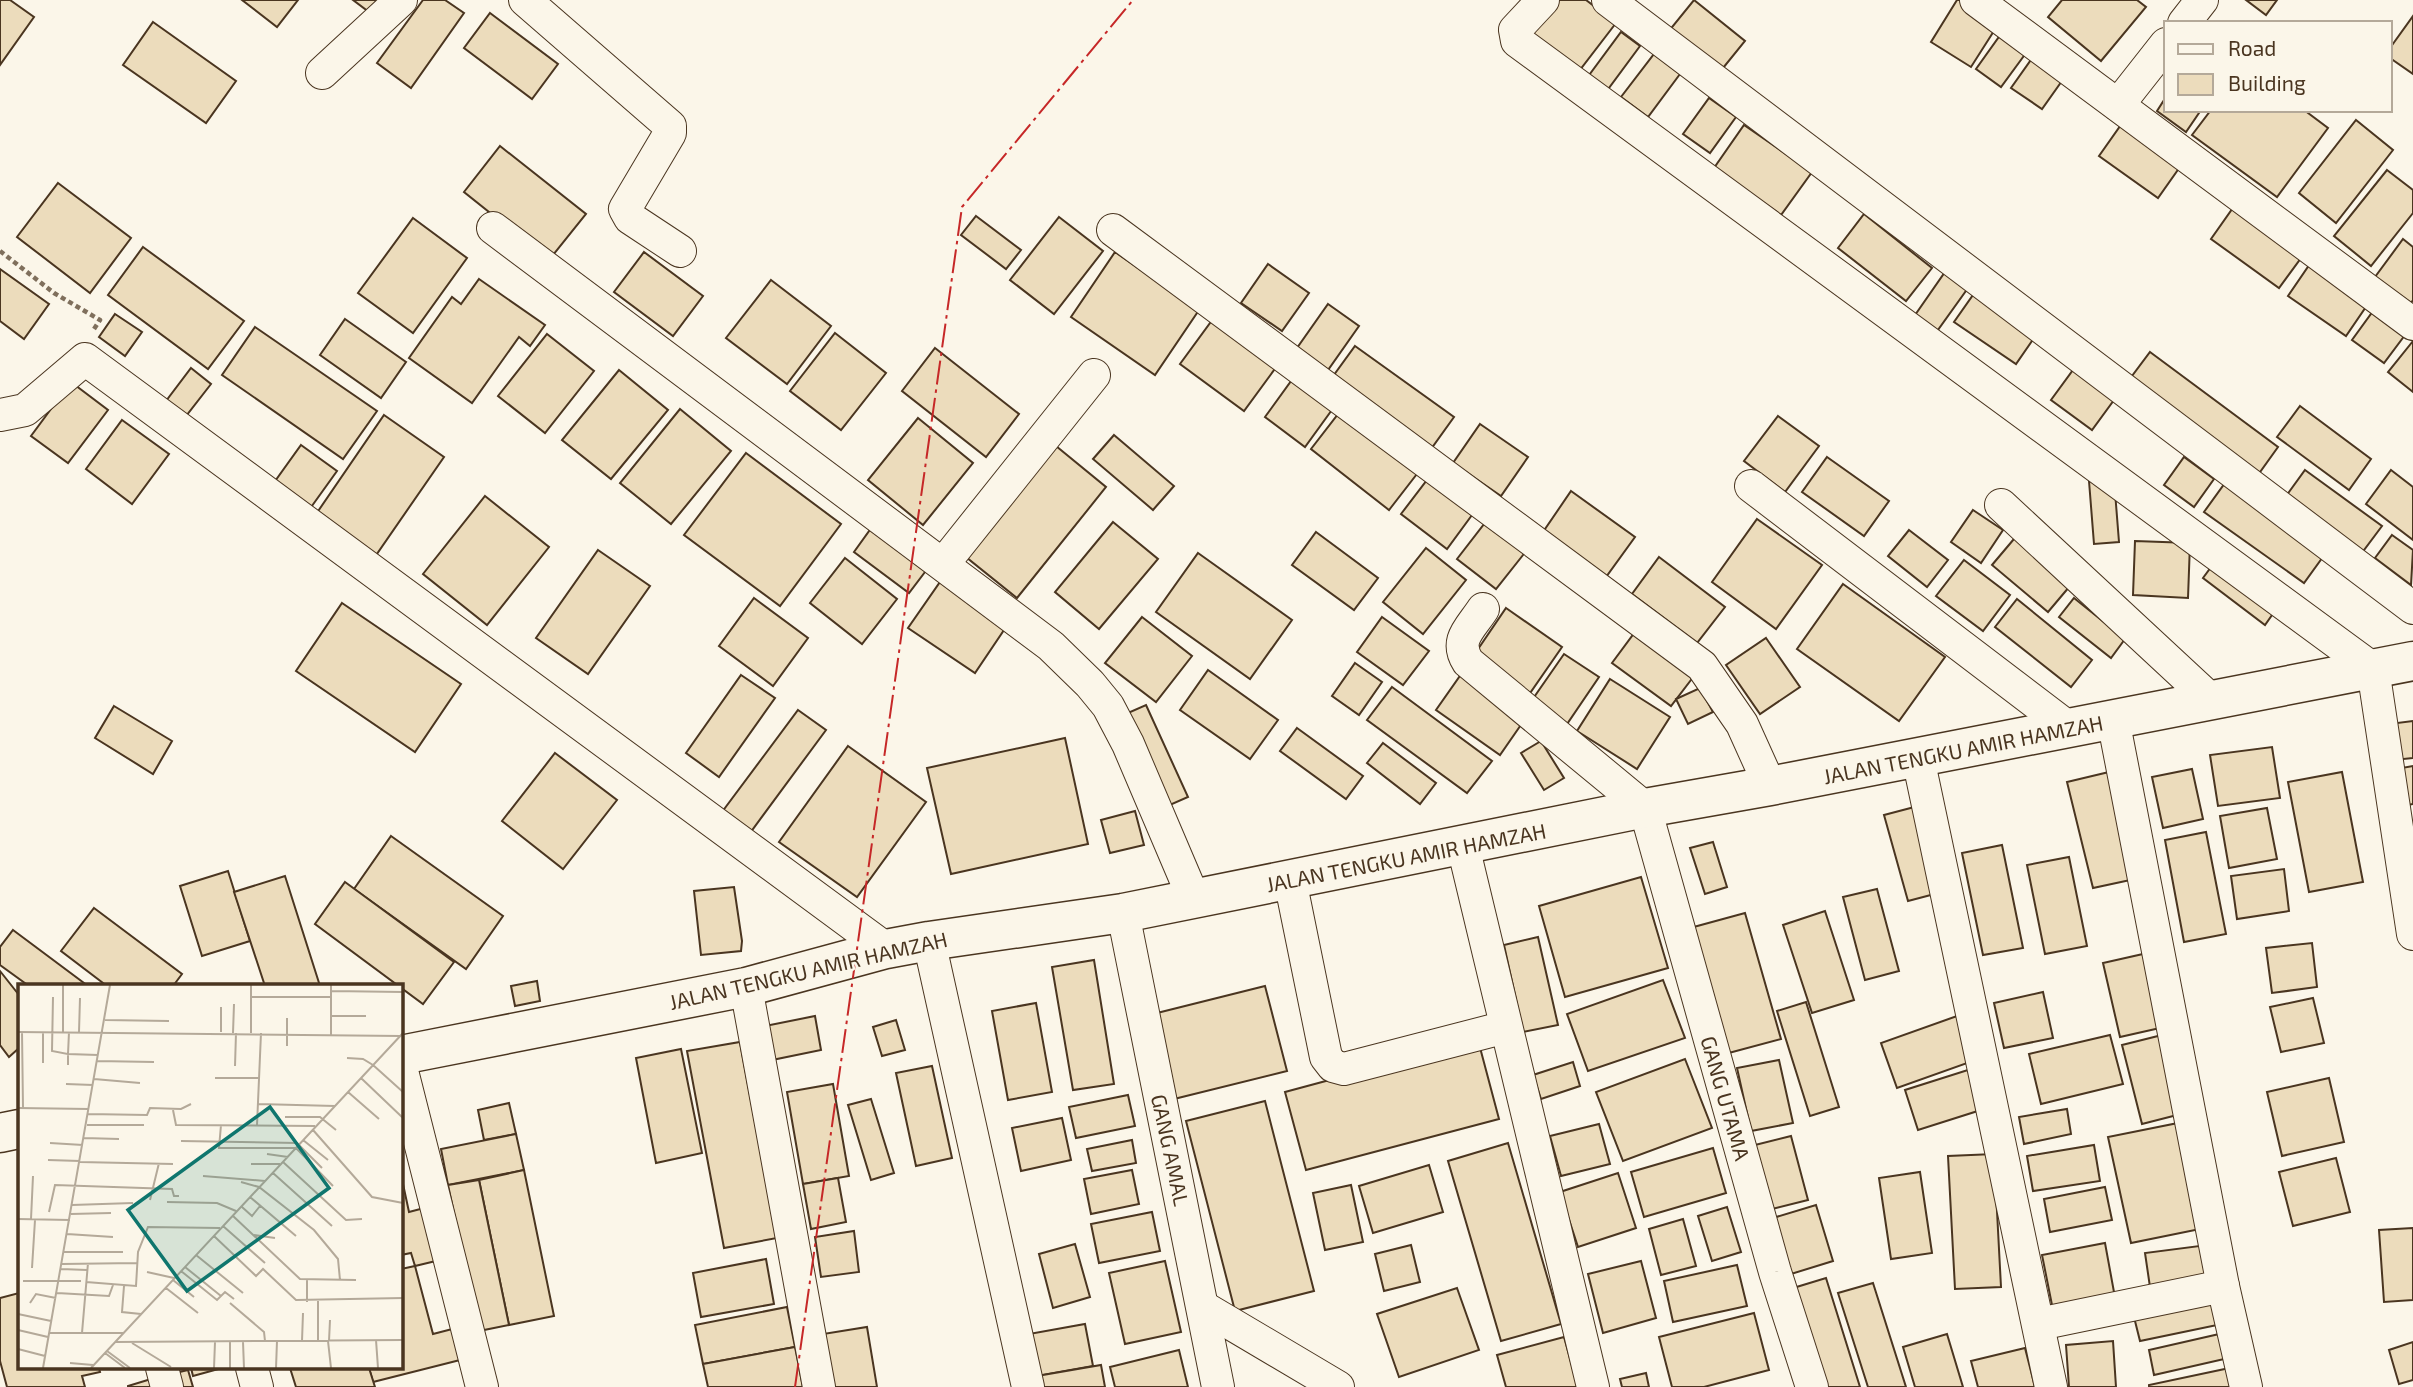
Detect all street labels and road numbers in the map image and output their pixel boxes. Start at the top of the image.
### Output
street label: JALAN TENGKU AMIR HAMZAH [1821,710,2105,788]
street label: JALAN TENGKU AMIR HAMZAH [1264,818,1548,896]
street label: JALAN TENGKU AMIR HAMZAH [666,926,950,1014]
street label: GANG UTAMA [1696,1033,1756,1163]
street label: GANG AMAL [1147,1092,1195,1208]

